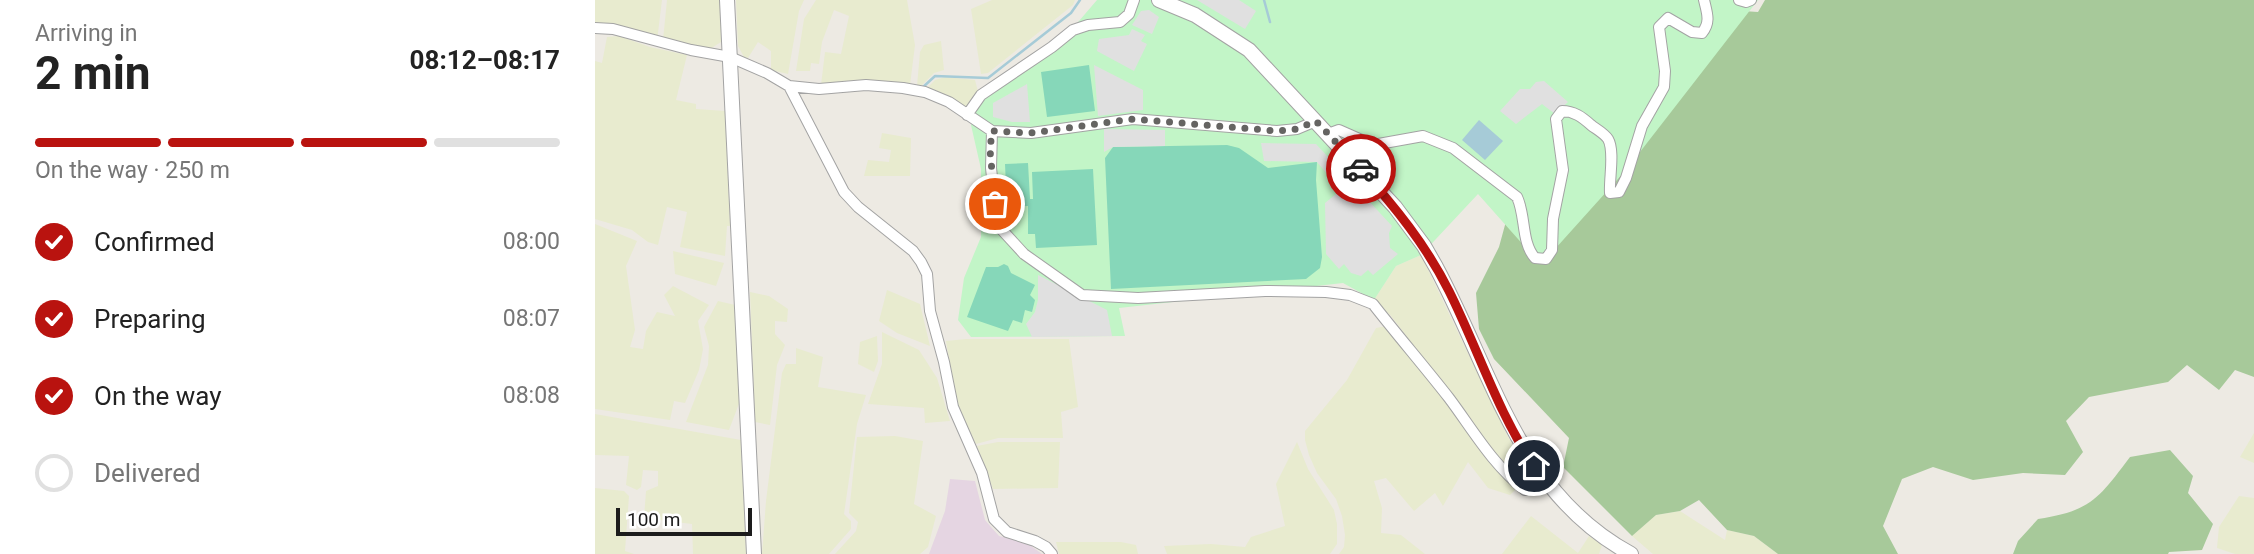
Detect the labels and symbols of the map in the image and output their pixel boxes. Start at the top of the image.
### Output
courier [1326,134,1396,204]
pin [965,174,1025,234]
pin [1504,436,1564,496]
scale bar [616,505,753,537]

